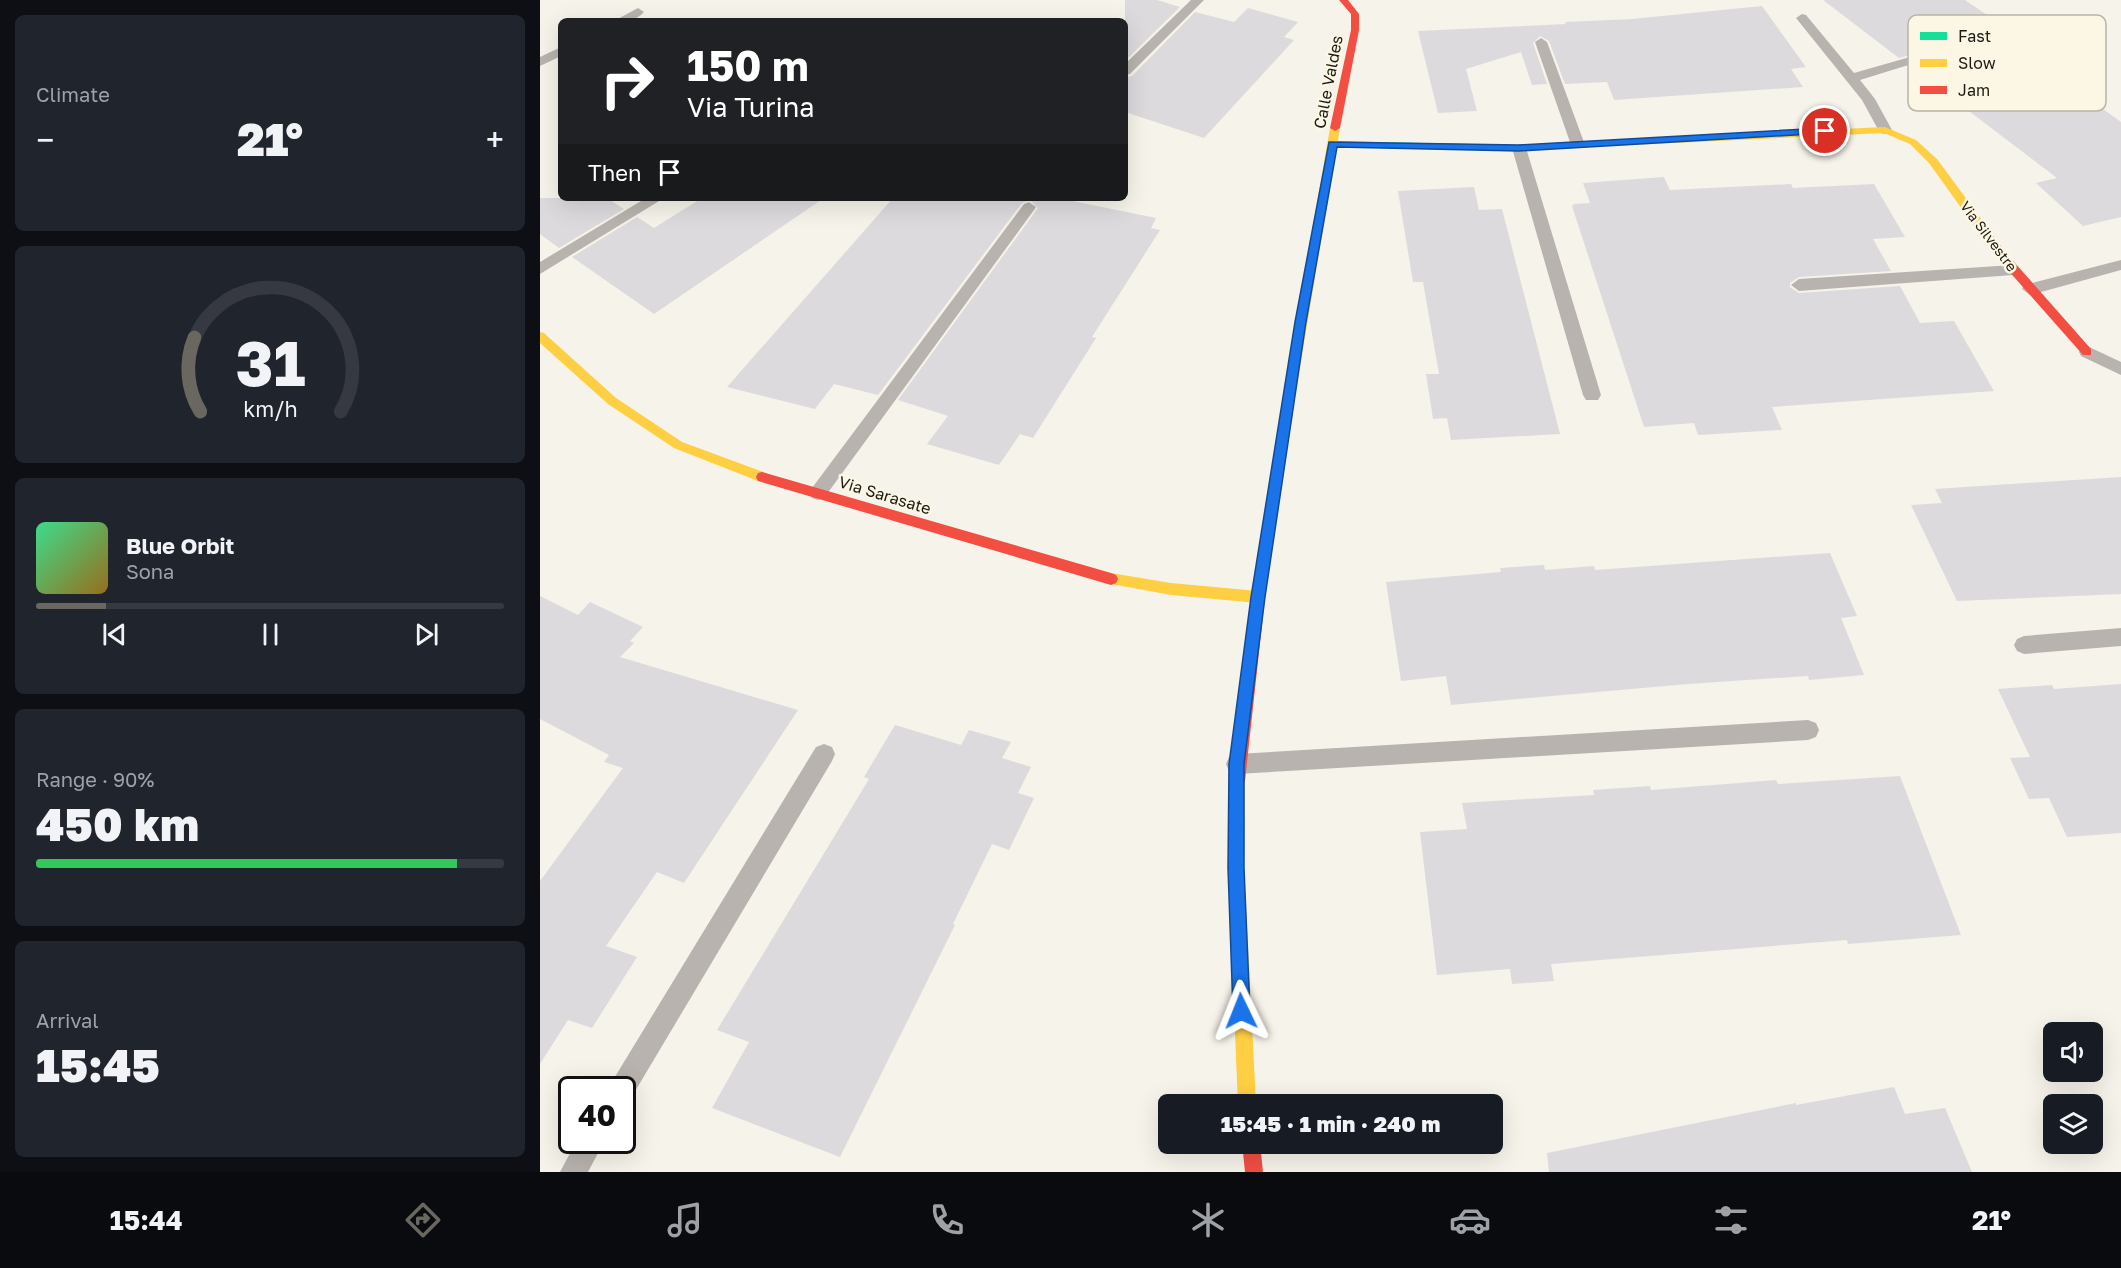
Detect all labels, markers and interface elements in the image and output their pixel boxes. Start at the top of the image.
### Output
legend [1908,15,2106,111]
text: Fast [1958,26,1991,46]
street label: Calle Valdes [1309,34,1347,130]
text: 150 m [687,40,809,90]
icon: right [588,42,666,120]
text: Slow [1958,53,1996,73]
text: Jam [1958,80,1990,100]
text: Climate [36,82,110,106]
text: Via Turina [687,91,815,123]
pin [1799,105,1850,156]
text: 21° [237,112,303,166]
icon: arrive [1808,114,1841,147]
text: − [36,120,54,159]
text: + [486,120,504,159]
icon: arrive [653,156,686,189]
text: Then [588,159,641,186]
street label: Via Silvestre [1957,198,2021,274]
text: 31 [235,325,305,400]
text: km/h [243,396,297,422]
street label: Via Sarasate [836,471,934,519]
text: Blue Orbit [126,532,234,559]
text: Sona [126,559,174,583]
icon: previous [98,618,131,651]
icon: pause [254,618,287,651]
icon: next [410,618,443,651]
text: Range · 90% [36,767,154,791]
text: 450 km [36,797,199,851]
position arrow [1209,979,1273,1043]
text: Arrival [36,1008,99,1032]
map controls [2043,1022,2103,1154]
button: sound [2043,1022,2103,1082]
text: 15:45 [36,1038,160,1092]
speed limit sign: 40 [558,1076,636,1154]
button: layers [2043,1094,2103,1154]
text: 15:45 · 1 min · 240 m [1221,1110,1440,1137]
icon: directions [402,1199,444,1241]
icon: music [664,1199,706,1241]
icon: phone [926,1199,968,1241]
icon: climate [1187,1199,1229,1241]
icon: car [1449,1199,1491,1241]
icon: filters [1710,1199,1752,1241]
text: 15:44 [110,1204,183,1236]
text: 21° [1972,1204,2011,1236]

